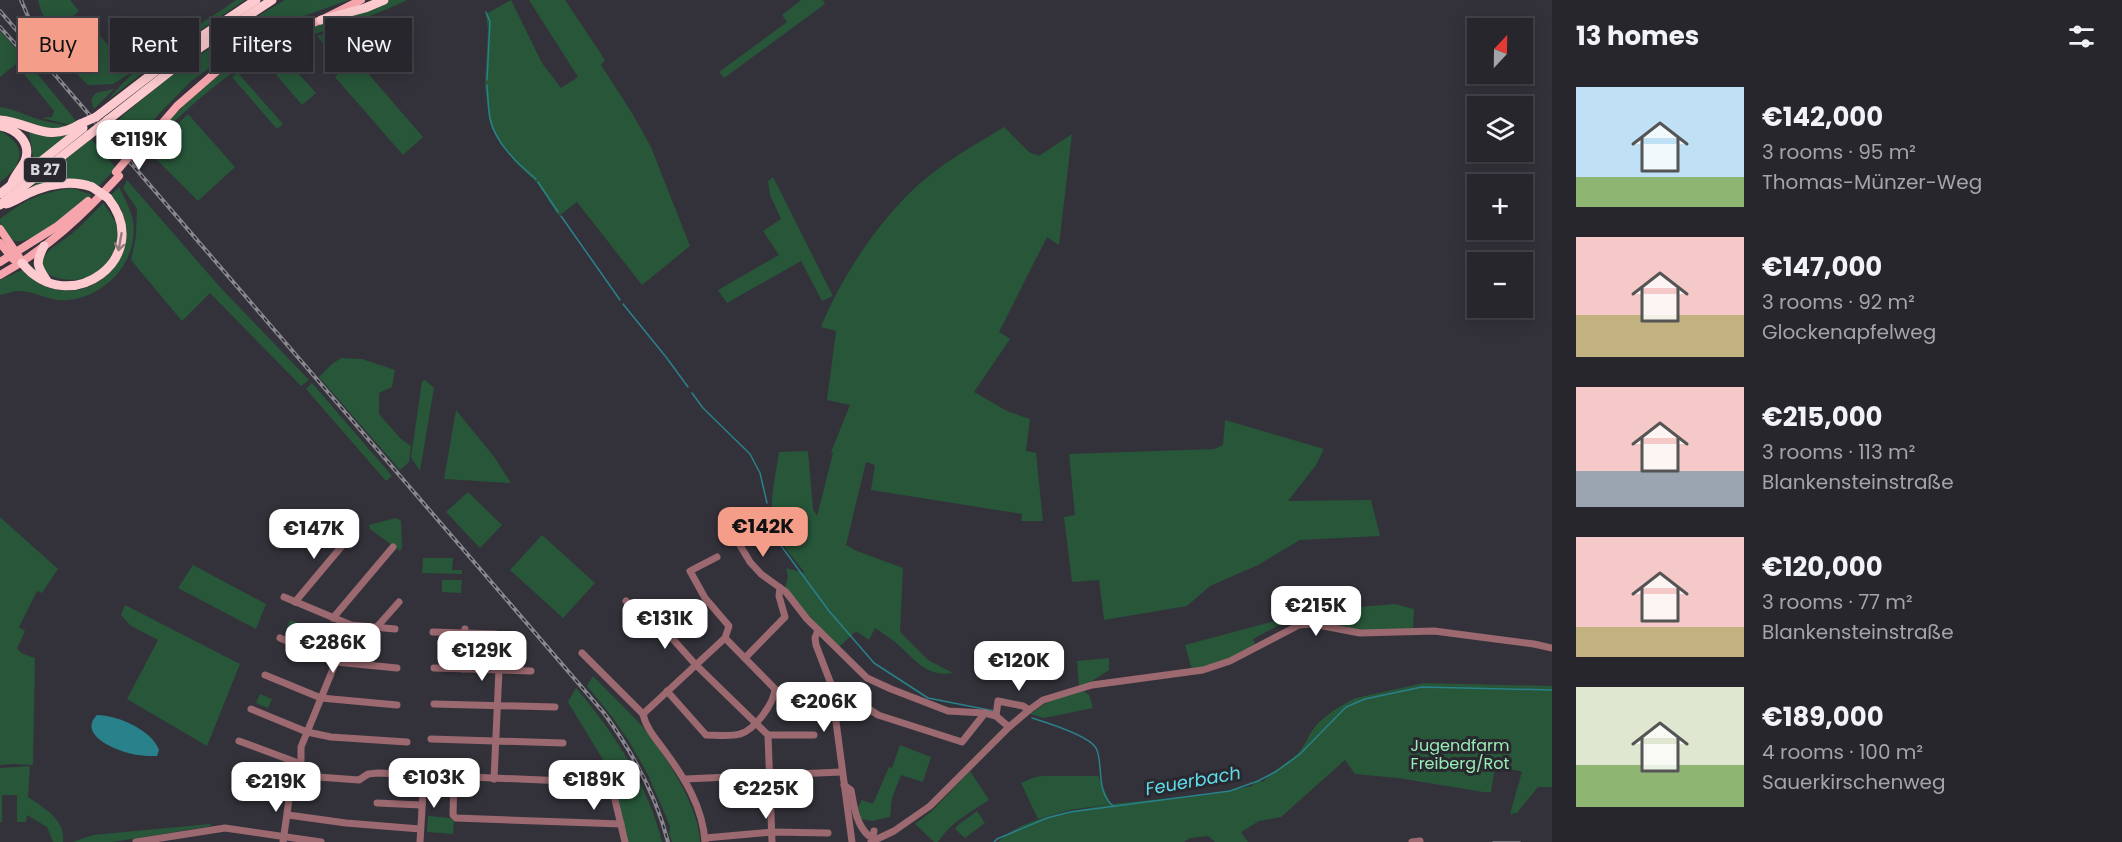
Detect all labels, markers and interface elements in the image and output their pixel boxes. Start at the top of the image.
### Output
chip: Buy [18,18,98,72]
chip: Rent [110,18,199,72]
chip: Filters [211,18,313,72]
chip: New [325,18,412,72]
north arrow [1467,18,1533,84]
map controls [1467,18,1533,318]
text: 13 homes [1576,18,1699,54]
icon: filters [2065,20,2098,53]
button: layers [1467,96,1533,162]
text: €142,000 [1762,99,1883,135]
icon: home [1624,111,1696,183]
pin: €119K [97,120,181,171]
text: €119K [110,125,168,153]
text: 3 rooms · 95 m² [1762,138,1916,166]
road number: B 27 [24,158,66,182]
text: Thomas-Münzer-Weg [1762,168,1982,196]
button: + [1467,174,1533,240]
one-way arrow [114,232,125,251]
text: €147,000 [1762,249,1882,285]
button: − [1467,252,1533,318]
icon: home [1624,261,1696,333]
text: 3 rooms · 92 m² [1762,288,1915,316]
text: Glockenapfelweg [1762,318,1936,346]
text: €215,000 [1762,399,1883,435]
icon: home [1624,411,1696,483]
text: 3 rooms · 113 m² [1762,438,1915,466]
text: Blankensteinstraße [1762,468,1954,496]
pin: €142K [721,507,805,558]
pin: €147K [272,509,356,560]
text: €142K [732,512,794,540]
text: €147K [283,514,345,542]
text: €120,000 [1762,549,1883,585]
icon: home [1624,561,1696,633]
pin: €215K [1274,586,1358,637]
text: 3 rooms · 77 m² [1762,588,1913,616]
text: €215K [1285,591,1347,619]
pin: €131K [623,599,707,650]
text: €131K [637,604,694,632]
text: Blankensteinstraße [1762,618,1954,646]
pin: €286K [291,623,375,674]
text: €286K [300,628,366,656]
pin: €129K [440,631,524,682]
text: €129K [451,636,513,664]
pin: €120K [977,641,1061,692]
text: €120K [988,646,1050,674]
pin: €206K [782,682,866,733]
text: €206K [790,687,858,715]
text: €189,000 [1762,699,1884,735]
icon: home [1624,711,1696,783]
park label: Jugendfarm Freiberg/Rot [1410,734,1510,775]
text: 4 rooms · 100 m² [1762,738,1923,766]
pin: €103K [392,758,476,809]
pin: €189K [552,760,636,811]
water label: Feuerbach [1143,760,1243,801]
pin: €219K [234,762,318,813]
text: €103K [403,763,465,791]
text: €189K [563,765,625,793]
text: €219K [245,767,307,795]
text: Sauerkirschenweg [1762,768,1946,796]
pin: €225K [724,769,808,820]
text: €225K [733,774,799,802]

